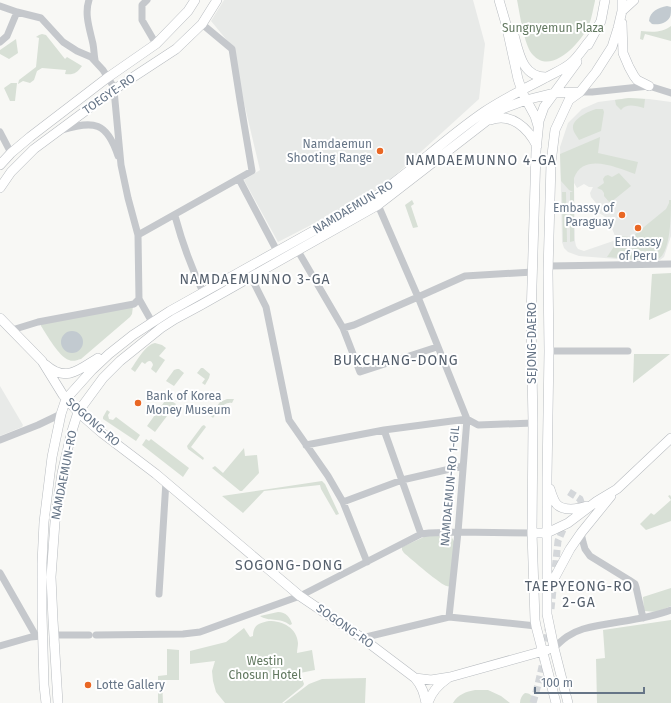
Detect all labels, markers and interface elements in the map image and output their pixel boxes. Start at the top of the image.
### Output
park label: Sungnyemun Plaza [502,21,604,35]
street label: TOEGYE-RO [80,71,138,117]
place label: Namdaemun Shooting Range [287,137,372,165]
marker: Namdaemun Shooting Range [375,146,385,156]
district label: NAMDAEMUNNO 4-GA [405,152,557,169]
street label: NAMDAEMUN-RO [310,178,396,236]
place label: Embassy of Paraguay [553,201,615,229]
marker: Embassy of Paraguay [617,210,627,220]
marker: Embassy of Peru [633,223,643,233]
place label: Embassy of Peru [615,235,661,263]
district label: NAMDAEMUNNO 3-GA [179,271,331,288]
street label: SEJONG-DAERO [525,302,539,384]
district label: BUKCHANG-DONG [333,352,459,369]
place label: Bank of Korea Money Museum [146,389,231,417]
street label: SOGONG-RO [63,395,123,449]
marker: Bank of Korea Money Museum [133,398,143,408]
street label: NAMDAEMUN-RO 1-GIL [438,425,462,547]
street label: NAMDAEMUN-RO [48,429,80,521]
district label: SOGONG-DONG [235,557,343,574]
district label: TAEPYEONG-RO 2-GA [525,578,633,611]
street label: SOGONG-RO [314,601,376,651]
park label: Westin Chosun Hotel [229,654,302,682]
scale bar [535,669,644,695]
text: 100 m [541,676,573,690]
place label: Lotte Gallery [96,678,165,692]
marker: Lotte Gallery [83,680,93,690]

